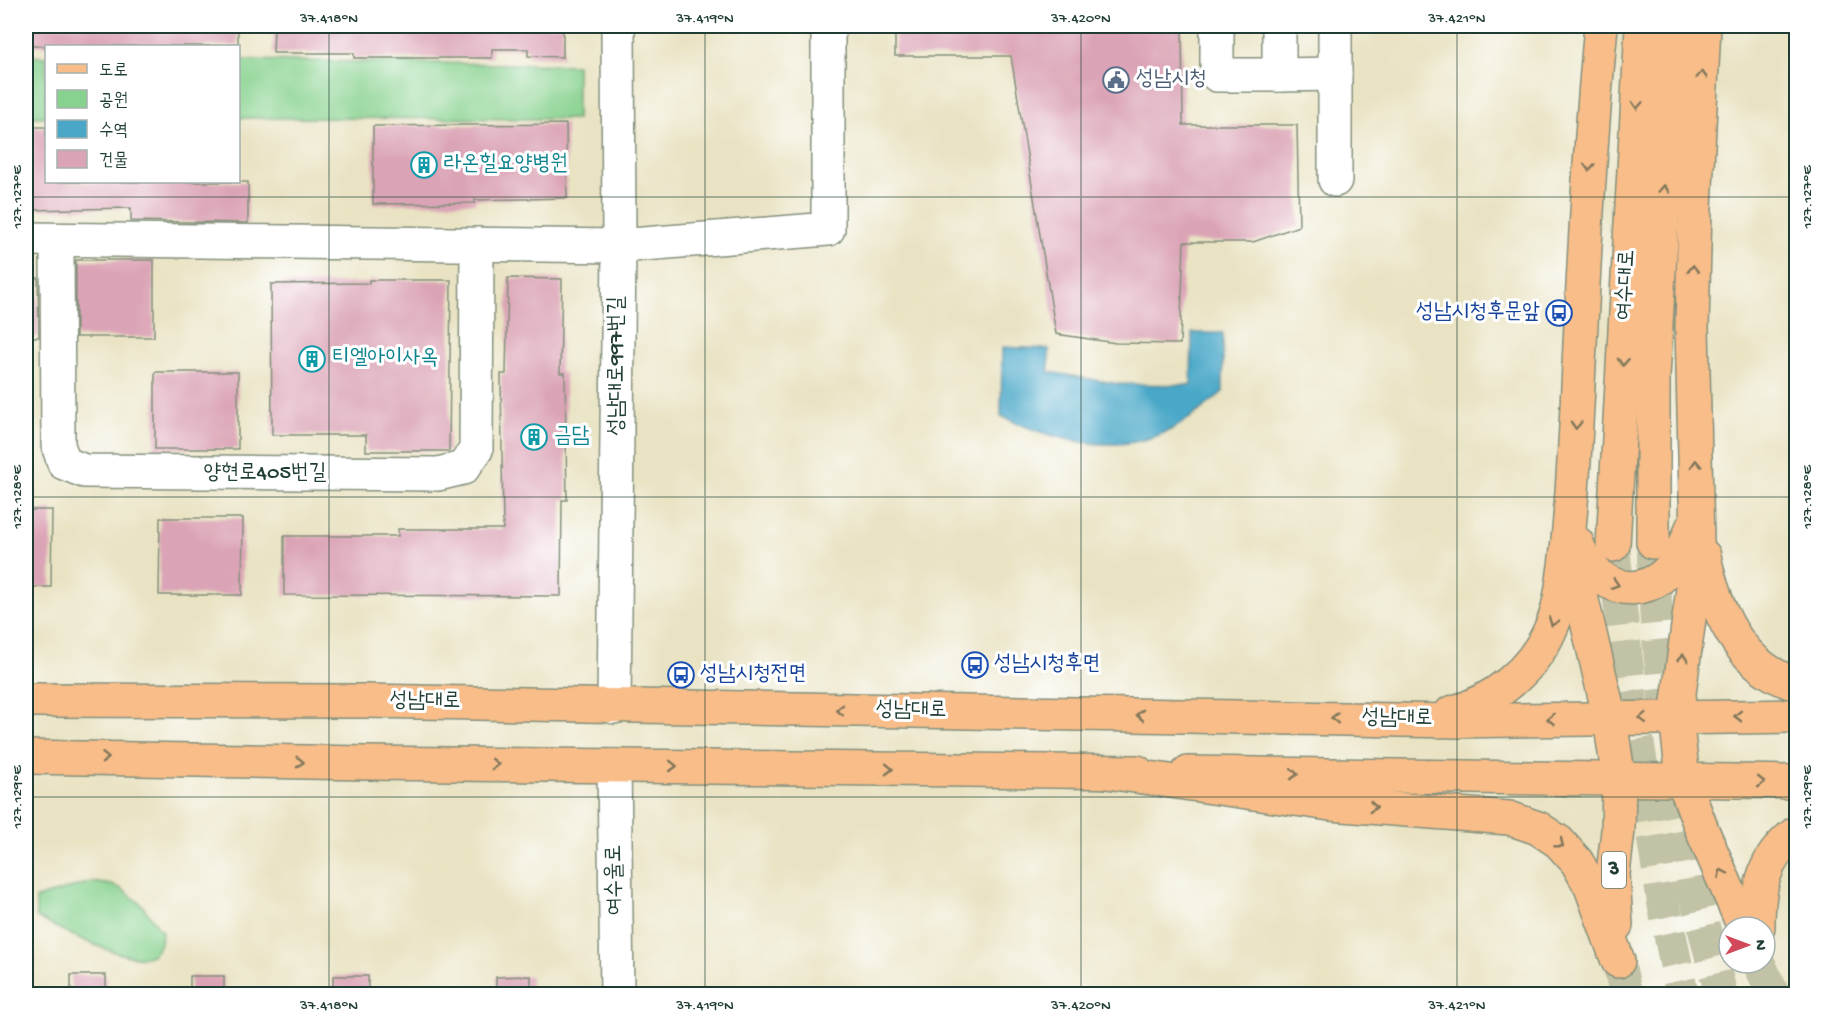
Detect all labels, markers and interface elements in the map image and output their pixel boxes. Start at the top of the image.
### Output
text: 37.418°N [299,10,358,28]
text: 37.419°N [675,10,734,28]
text: 37.420°N [1050,10,1111,28]
text: 37.421°N [1427,10,1486,28]
legend [45,45,240,183]
text: 도로 [99,61,128,82]
public building icon: 성남시청 [1101,65,1131,95]
place label: 성남시청 [1136,67,1207,93]
one-way arrow [1695,70,1708,79]
text: 공원 [99,91,128,112]
one-way arrow [1631,100,1644,109]
text: 수역 [99,121,128,142]
building icon: 라온힐요양병원 [409,150,439,180]
text: 건물 [99,151,128,172]
place label: 라온힐요양병원 [444,152,568,178]
one-way arrow [1583,163,1596,172]
text: 127.127°E [9,165,27,230]
text: 127.127°E [1799,165,1817,230]
one-way arrow [1657,185,1670,194]
street label: 여수대로 [1612,249,1642,321]
one-way arrow [1687,265,1699,274]
street label: 성남대로997번길 [605,296,631,436]
bus stop icon: 성남시청후문앞 [1544,298,1574,328]
place label: 성남시청후문앞 [1416,300,1540,326]
building icon: 티엘아이사옥 [297,344,327,374]
place label: 티엘아이사옥 [332,346,438,372]
one-way arrow [1617,358,1630,367]
one-way arrow [1569,421,1582,430]
building icon: 금담 [519,422,549,452]
place label: 금담 [554,424,589,450]
one-way arrow [1690,460,1703,469]
street label: 양현로405번길 [204,461,327,487]
text: 127.128°E [9,465,27,530]
text: 127.128°E [1799,465,1817,530]
one-way arrow [1609,577,1620,589]
one-way arrow [1548,616,1560,627]
bus stop icon: 성남시청후면 [960,650,990,680]
place label: 성남시청후면 [994,652,1100,678]
one-way arrow [1676,654,1689,663]
bus stop icon: 성남시청전면 [666,660,696,690]
place label: 성남시청전면 [700,662,806,688]
street label: 성남대로 [389,688,461,716]
street label: 성남대로 [875,697,947,725]
one-way arrow [836,704,845,716]
street label: 성남대로 [1361,705,1433,733]
one-way arrow [1136,709,1145,721]
one-way arrow [1734,709,1743,722]
one-way arrow [1638,711,1647,724]
one-way arrow [1331,712,1340,724]
one-way arrow [1547,713,1556,726]
one-way arrow [100,752,109,765]
one-way arrow [295,756,304,768]
one-way arrow [490,758,499,770]
one-way arrow [668,760,677,772]
one-way arrow [884,763,893,775]
text: 127.129°E [9,765,27,829]
text: 127.129°E [1799,765,1817,829]
one-way arrow [1289,768,1298,781]
one-way arrow [1756,776,1765,788]
one-way arrow [1368,800,1377,813]
one-way arrow [1553,837,1564,848]
street label: 여수울로 [602,844,630,916]
road number: 3 [1602,852,1626,888]
one-way arrow [1717,869,1729,880]
north arrow [1717,915,1777,975]
text: N [1749,940,1768,951]
text: 37.418°N [299,997,358,1015]
text: 37.419°N [675,997,734,1015]
text: 37.420°N [1050,997,1111,1015]
text: 37.421°N [1427,997,1486,1015]

